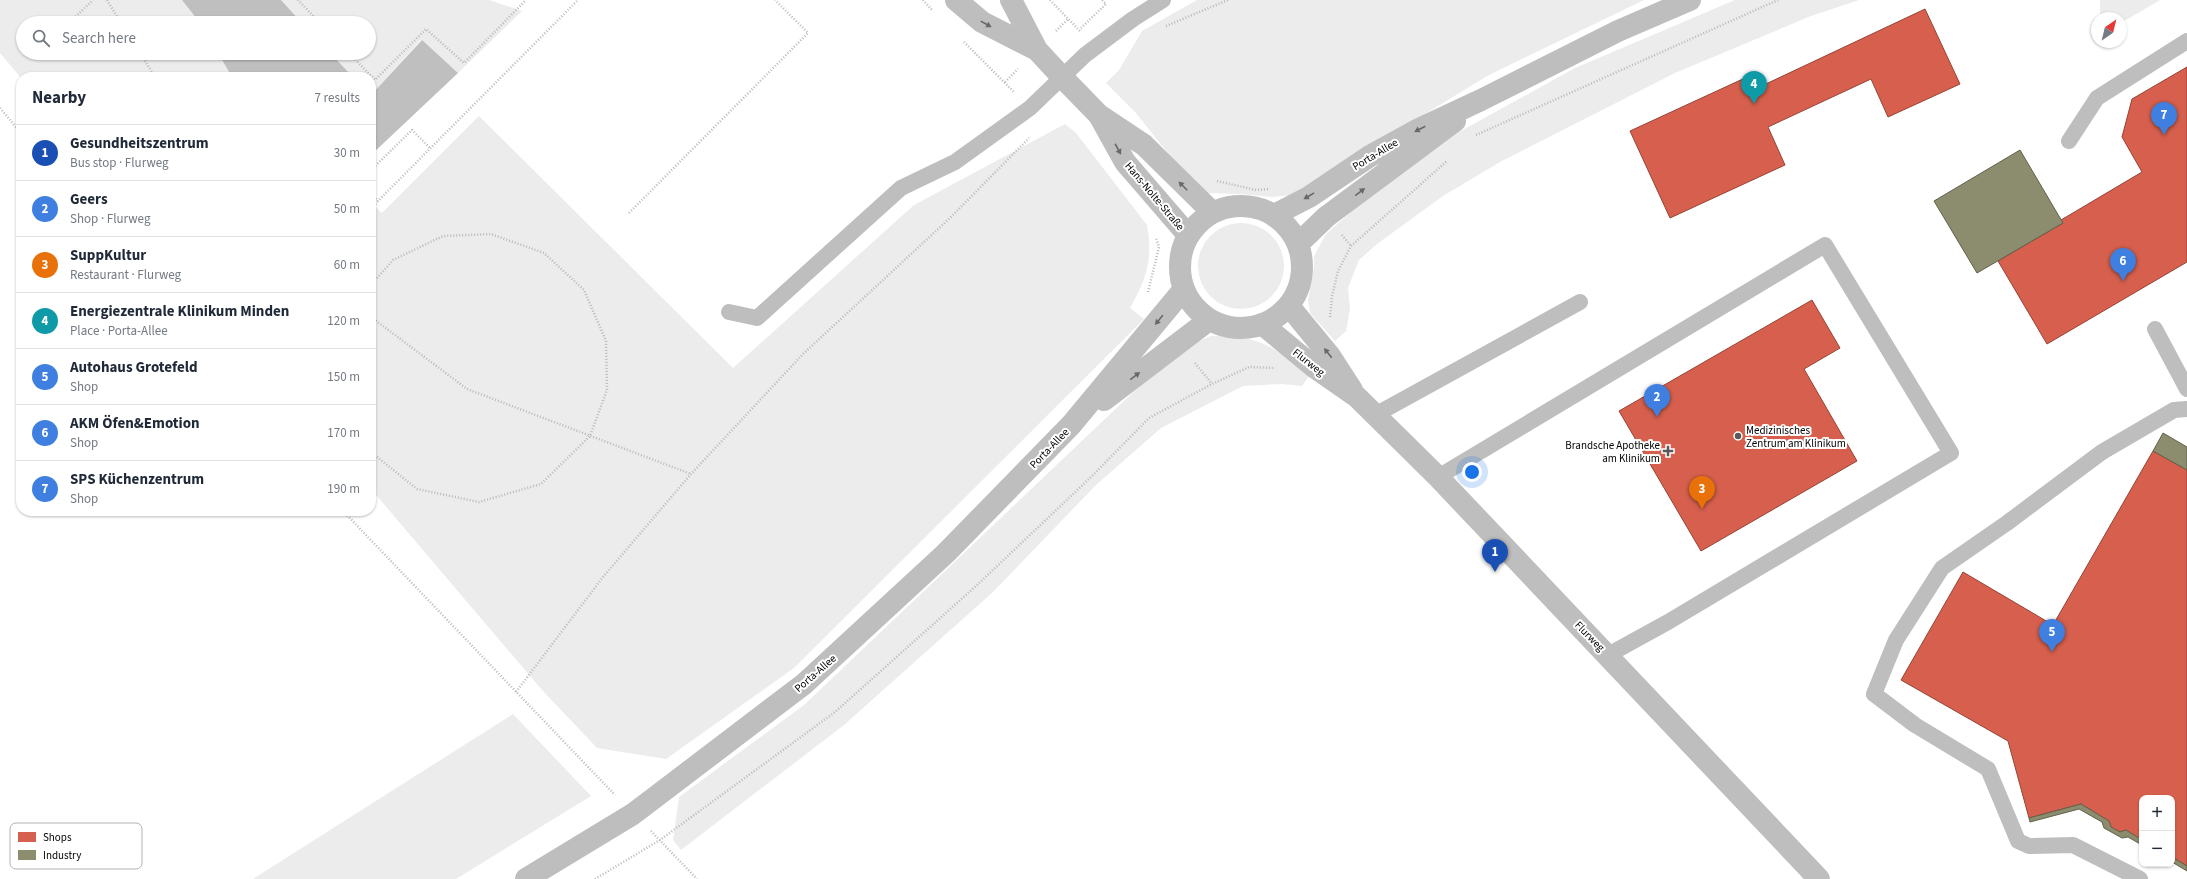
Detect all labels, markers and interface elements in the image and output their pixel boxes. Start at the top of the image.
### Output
north arrow [2091,12,2127,48]
search box [16,16,376,60]
one-way arrow [980,21,992,27]
icon: search [30,27,52,49]
text: Search here [62,28,136,49]
pin: 4 [1741,71,1767,104]
text: Nearby [32,86,86,110]
text: 7 results [315,89,360,107]
pin: 7 [2151,102,2177,135]
one-way arrow [1414,125,1426,132]
text: Gesundheitszentrum [70,133,209,154]
street label: Porta-Allee [1350,135,1401,174]
one-way arrow [1114,143,1121,155]
text: 1 [42,144,48,162]
text: 30 m [334,144,360,162]
text: Bus stop · Flurweg [70,154,169,172]
street label: Hans-Nolte-Straße [1121,159,1188,234]
one-way arrow [1178,181,1188,191]
one-way arrow [1354,188,1365,196]
text: Geers [70,189,108,210]
one-way arrow [1303,193,1315,200]
text: 2 [42,200,48,218]
text: 50 m [334,200,360,218]
text: Shop · Flurweg [70,210,150,228]
text: SuppKultur [70,245,146,266]
pin: 6 [2110,248,2136,281]
text: 3 [42,256,48,274]
text: 60 m [334,256,360,274]
text: Restaurant · Flurweg [70,266,181,284]
text: Energiezentrale Klinikum Minden [70,301,289,322]
text: 4 [42,312,48,330]
text: 120 m [327,312,360,330]
one-way arrow [1155,314,1163,325]
text: Place · Porta-Allee [70,322,168,340]
street label: Flurweg [1289,345,1328,380]
one-way arrow [1324,348,1332,359]
text: Autohaus Grotefeld [70,357,198,378]
text: 5 [42,368,48,386]
text: 150 m [327,368,360,386]
one-way arrow [1130,372,1141,380]
text: Shop [70,378,98,396]
pin: 2 [1644,384,1670,417]
text: AKM Öfen&Emotion [70,413,200,434]
place label: Medizinisches Zentrum am Klinikum [1746,423,1846,451]
text: 6 [42,424,48,442]
text: 170 m [327,424,360,442]
street label: Porta-Allee [1026,425,1073,472]
marker: Medizinisches Zentrum am Klinikum [1733,431,1743,441]
text: Shop [70,434,98,452]
place label: Brandsche Apotheke am Klinikum [1565,438,1661,466]
marker: Brandsche Apotheke am Klinikum [1663,446,1673,456]
your location [1462,462,1482,482]
text: SPS Küchenzentrum [70,469,204,490]
pin: 3 [1689,476,1715,509]
text: 7 [42,480,48,498]
text: 190 m [327,480,360,498]
text: Shop [70,490,98,508]
pin: 1 [1482,539,1508,572]
street label: Flurweg [1571,618,1608,655]
pin: 5 [2039,619,2065,652]
street label: Porta-Allee [791,651,840,696]
map controls [2139,795,2175,867]
button: + [2139,795,2175,831]
legend [10,823,142,869]
text: Shops [43,830,72,845]
button: − [2139,831,2175,867]
text: Industry [43,848,81,863]

